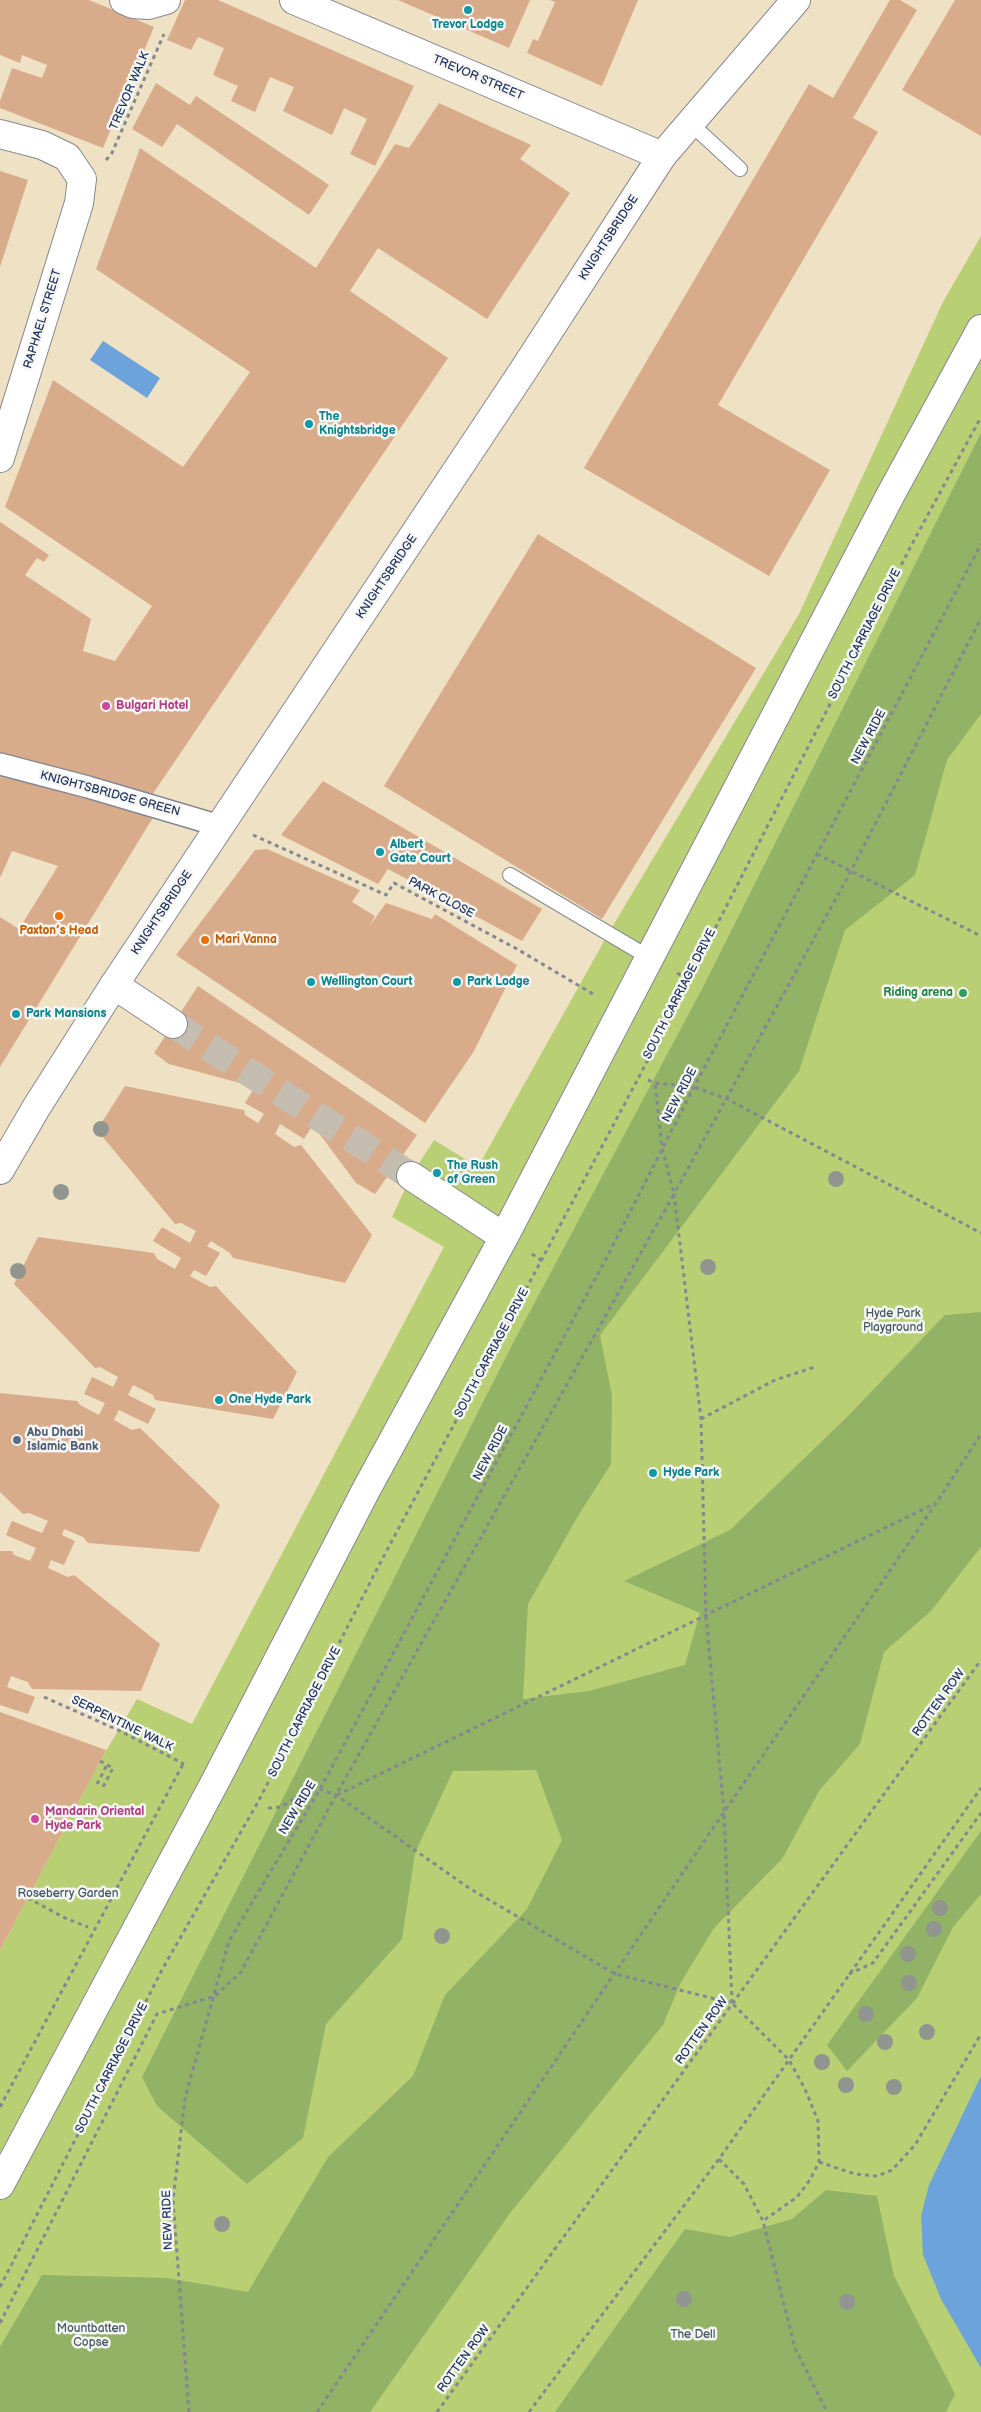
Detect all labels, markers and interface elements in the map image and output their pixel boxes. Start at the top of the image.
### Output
marker: Trevor Lodge [462,4,474,16]
place label: Trevor Lodge [432,18,504,32]
street label: TREVOR WALK [107,50,153,132]
street label: TREVOR STREET [430,52,526,104]
street label: KNIGHTSBRIDGE [576,193,642,283]
street label: RAPHAEL STREET [21,267,65,371]
place label: The Knightsbridge [319,410,396,438]
marker: The Knightsbridge [303,418,315,430]
street label: KNIGHTSBRIDGE [353,532,421,622]
street label: SOUTH CARRIAGE DRIVE [826,566,904,702]
place label: Bulgari Hotel [116,699,188,713]
marker: Bulgari Hotel [100,700,112,712]
street label: NEW RIDE [849,707,889,767]
street label: KNIGHTSBRIDGE GREEN [38,768,182,820]
place label: Albert Gate Court [390,838,451,866]
marker: Albert Gate Court [374,846,386,858]
street label: KNIGHTSBRIDGE [128,868,196,958]
street label: PARK CLOSE [405,875,477,921]
marker: Paxton’s Head [53,910,65,922]
place label: Paxton’s Head [19,924,99,938]
street label: SOUTH CARRIAGE DRIVE [641,926,719,1062]
place label: Mari Vanna [215,933,277,947]
marker: Mari Vanna [199,934,211,946]
place label: Wellington Court [321,975,413,989]
place label: Park Lodge [467,975,529,989]
marker: Wellington Court [305,976,317,988]
marker: Park Lodge [451,976,463,988]
place label: Riding arena [883,986,953,1000]
marker: Riding arena [957,987,969,999]
place label: Park Mansions [26,1007,106,1021]
marker: Park Mansions [10,1008,22,1020]
street label: NEW RIDE [660,1065,700,1125]
place label: The Rush of Green [447,1159,498,1187]
marker: The Rush of Green [431,1167,443,1179]
street label: SOUTH CARRIAGE DRIVE [452,1286,532,1420]
park label: Hyde Park Playground [863,1307,923,1335]
place label: One Hyde Park [229,1393,311,1407]
marker: One Hyde Park [213,1394,225,1406]
street label: NEW RIDE [471,1423,511,1483]
place label: Abu Dhabi Islamic Bank [27,1426,98,1454]
marker: Abu Dhabi Islamic Bank [11,1434,23,1446]
place label: Hyde Park [663,1466,719,1480]
marker: Hyde Park [647,1467,659,1479]
street label: SOUTH CARRIAGE DRIVE [266,1644,344,1780]
street label: ROTTEN ROW [910,1666,968,1740]
street label: SERPENTINE WALK [69,1693,175,1755]
street label: NEW RIDE [276,1779,320,1837]
place label: Mandarin Oriental Hyde Park [45,1805,144,1833]
marker: Mandarin Oriental Hyde Park [29,1813,41,1825]
park label: Roseberry Garden [18,1887,118,1901]
street label: ROTTEN ROW [673,1994,731,2068]
street label: SOUTH CARRIAGE DRIVE [73,2000,151,2136]
street label: NEW RIDE [160,2190,176,2250]
park label: Mountbatten Copse [57,2322,125,2350]
street label: ROTTEN ROW [435,2322,493,2396]
park label: The Dell [671,2328,715,2342]

